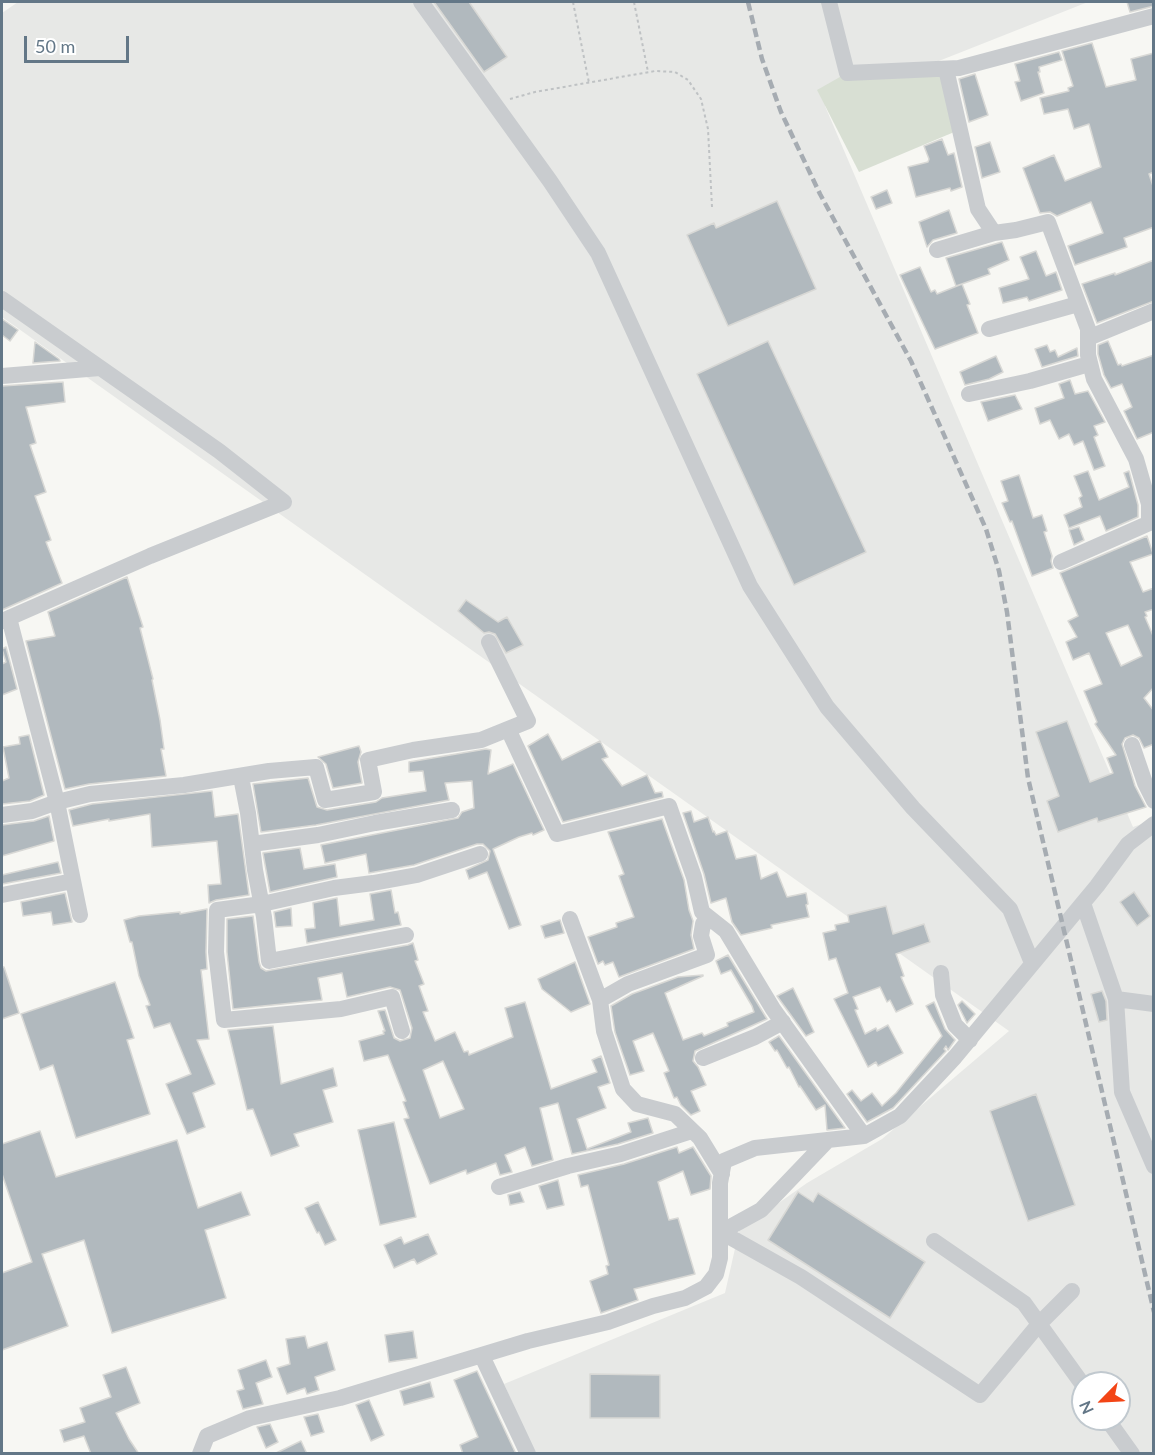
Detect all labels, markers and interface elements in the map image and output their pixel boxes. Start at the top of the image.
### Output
scale bar [27,24,132,62]
text: 50 m [35,35,75,57]
north arrow [1071,1371,1131,1431]
text: N [1075,1398,1097,1417]

